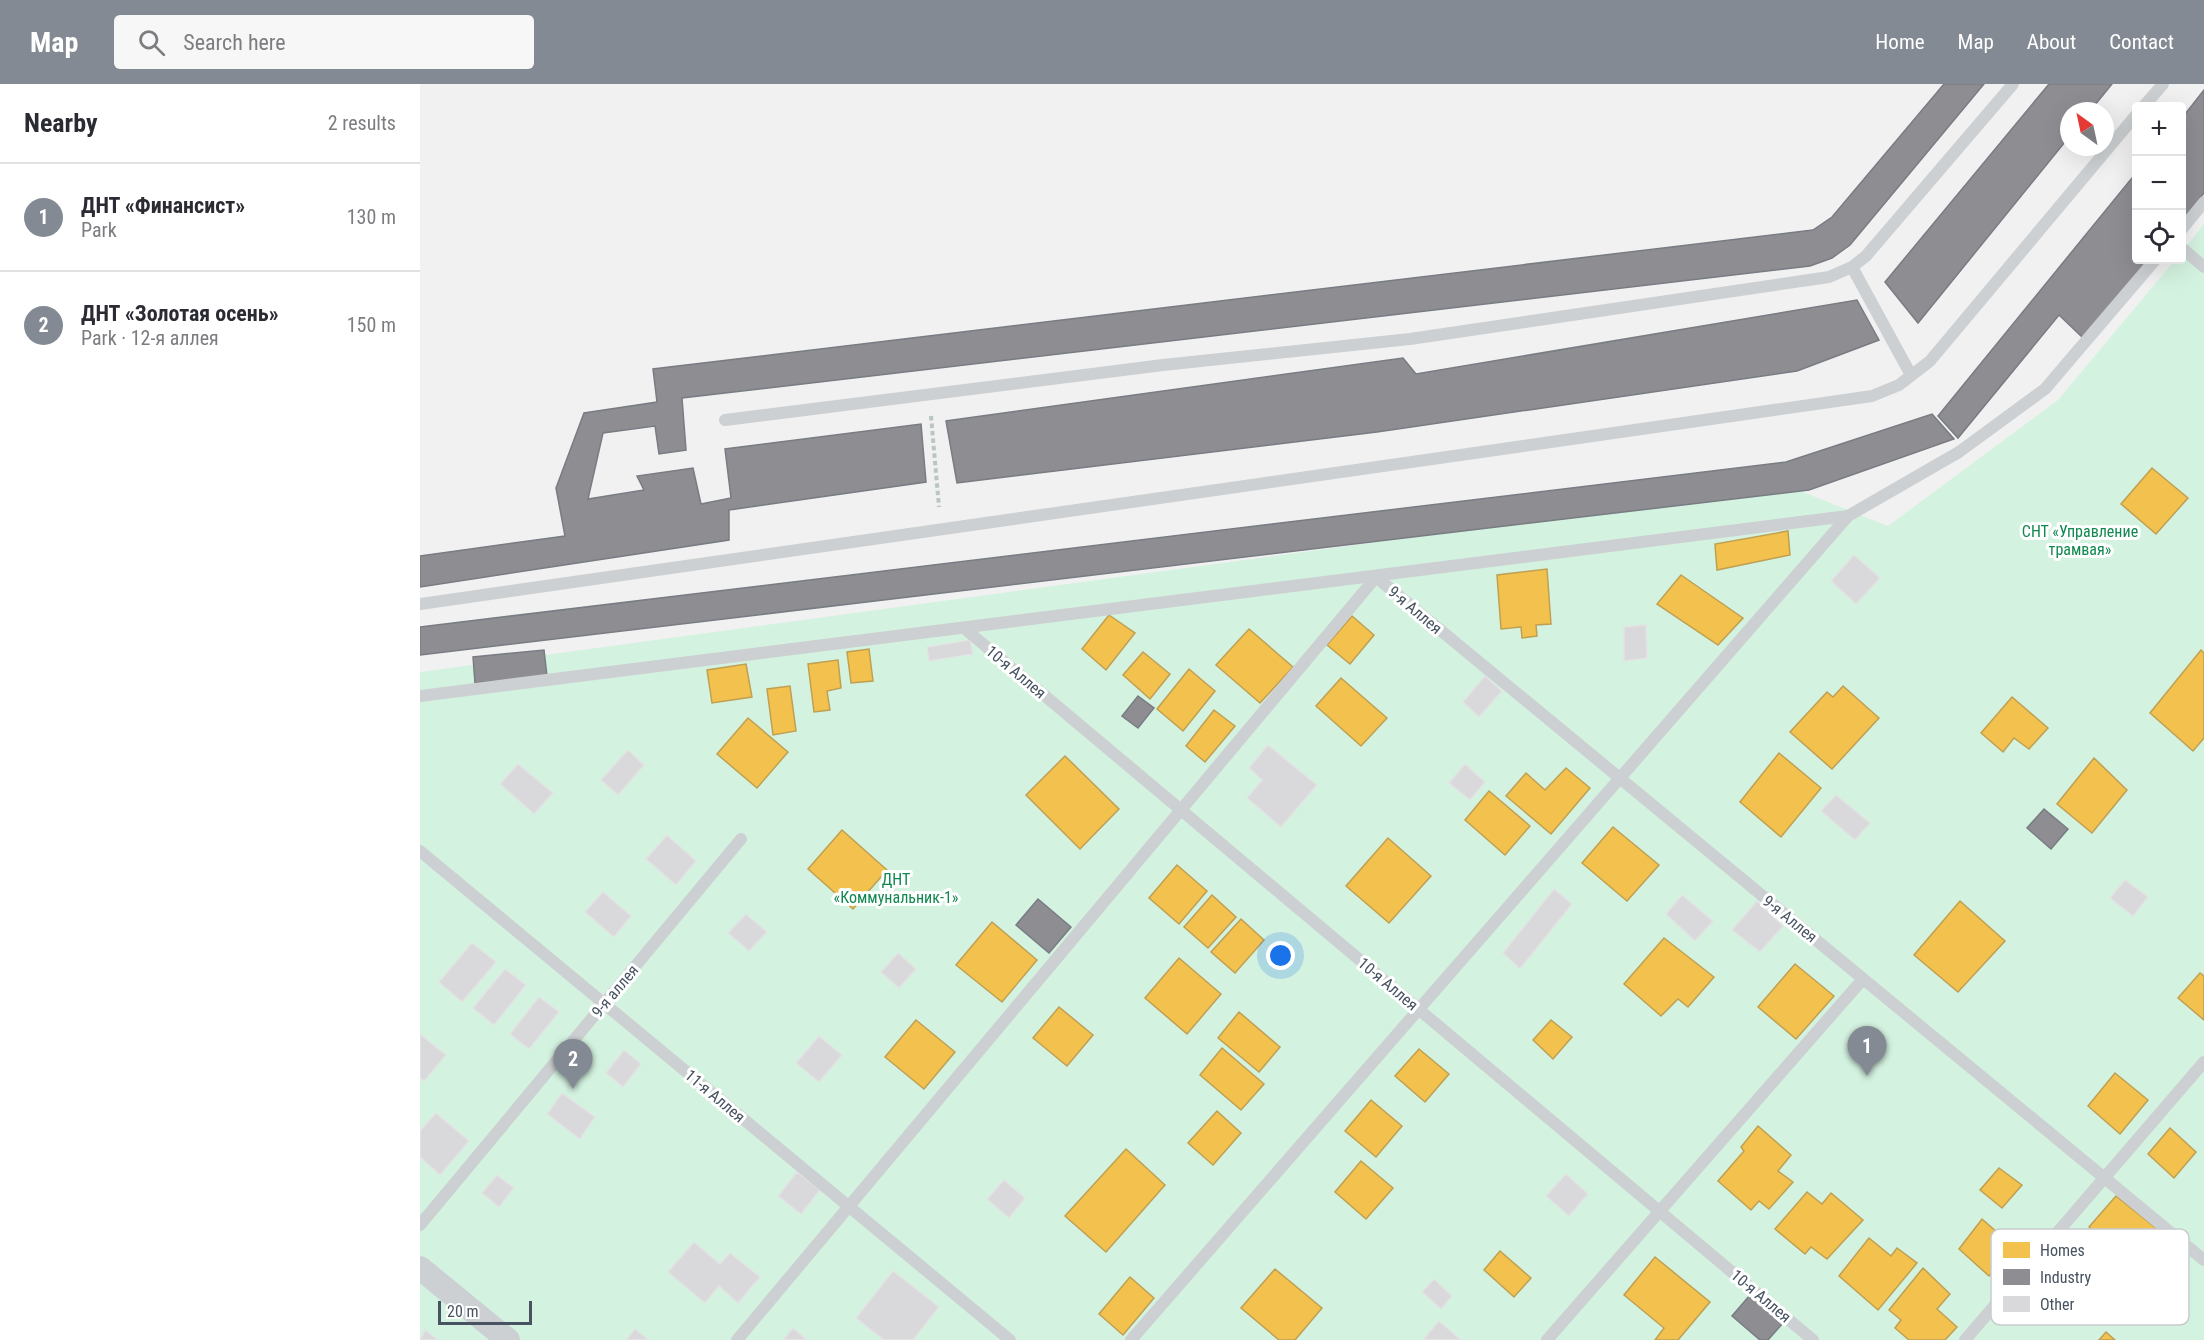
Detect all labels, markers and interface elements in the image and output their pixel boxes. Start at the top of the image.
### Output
search box [114,15,534,69]
text: Map [30,26,78,59]
icon: search [135,26,168,59]
text: Search here [183,30,286,55]
text: Home [1875,30,1925,54]
text: Map [1958,30,1994,54]
text: About [2027,30,2076,54]
text: Contact [2109,30,2174,54]
north arrow [2060,102,2114,156]
map controls [2132,102,2186,264]
button: + [2132,102,2186,156]
text: Nearby [24,108,98,138]
text: 2 results [328,111,396,135]
button: − [2132,156,2186,210]
text: ДНТ «Финансист» [81,193,245,218]
text: 1 [38,205,49,229]
text: 130 m [347,205,396,229]
button: locate [2132,210,2186,264]
text: Park [81,218,117,242]
text: ДНТ «Золотая осень» [81,301,279,326]
text: 2 [38,313,49,337]
text: 150 m [347,313,396,337]
text: Park · 12-я аллея [81,326,219,350]
park label: СНТ «Управление трамвая» [2022,522,2138,559]
street label: 9-я Аллея [1384,582,1446,638]
street label: 10-я Аллея [982,642,1050,702]
park label: ДНТ «Коммунальник-1» [834,870,959,907]
street label: 9-я Аллея [1759,891,1821,947]
your location [1266,941,1295,970]
street label: 10-я Аллея [1354,954,1422,1014]
street label: 9-я аллея [588,961,642,1021]
pin: 1 [1848,1026,1886,1076]
pin: 2 [554,1040,592,1089]
street label: 11-я Аллея [681,1066,749,1126]
legend [1991,1229,2189,1325]
text: Homes [2040,1241,2085,1260]
street label: 10-я Аллея [1727,1266,1795,1326]
text: Industry [2040,1268,2091,1287]
text: Other [2040,1295,2075,1314]
scale bar [438,1298,532,1326]
text: 20 m [447,1302,479,1321]

